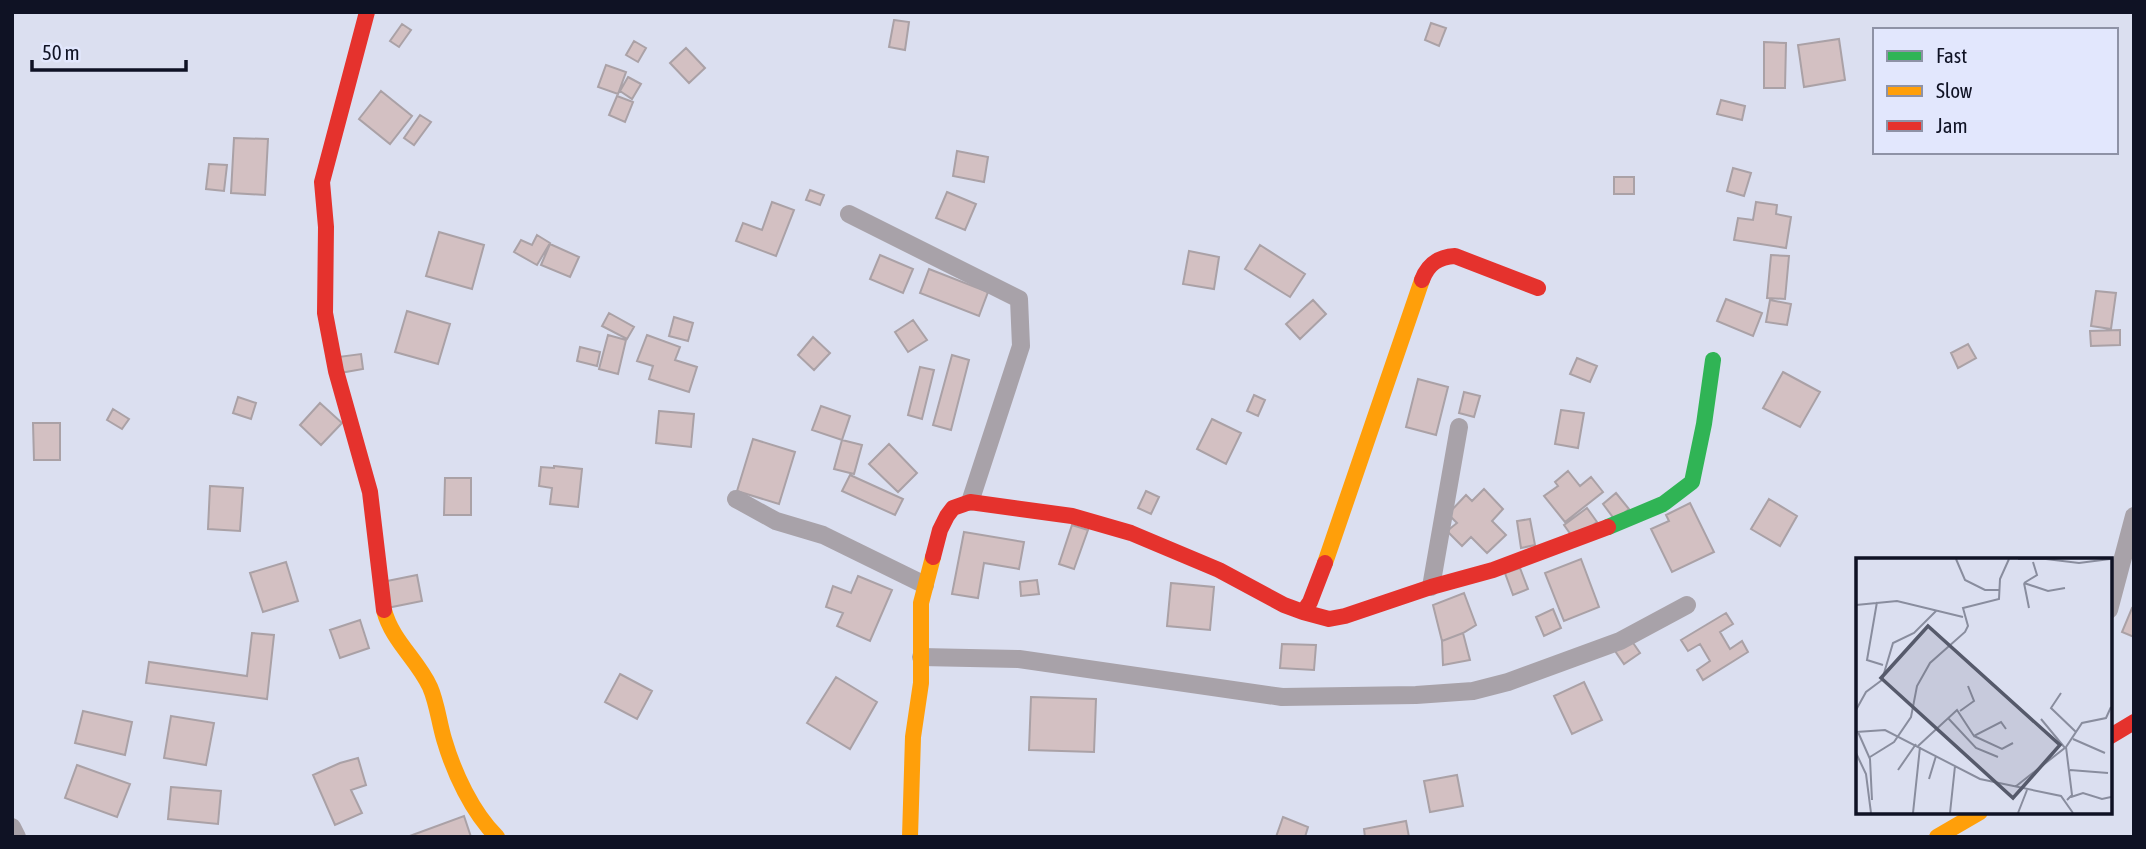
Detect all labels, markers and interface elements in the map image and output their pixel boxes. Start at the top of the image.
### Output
scale bar [32,28,186,72]
legend [1873,28,2118,154]
text: 50 m [42,40,80,64]
text: Fast [1936,43,1967,67]
text: Slow [1936,78,1973,102]
text: Jam [1936,113,1968,137]
inset map [1856,558,2111,814]

